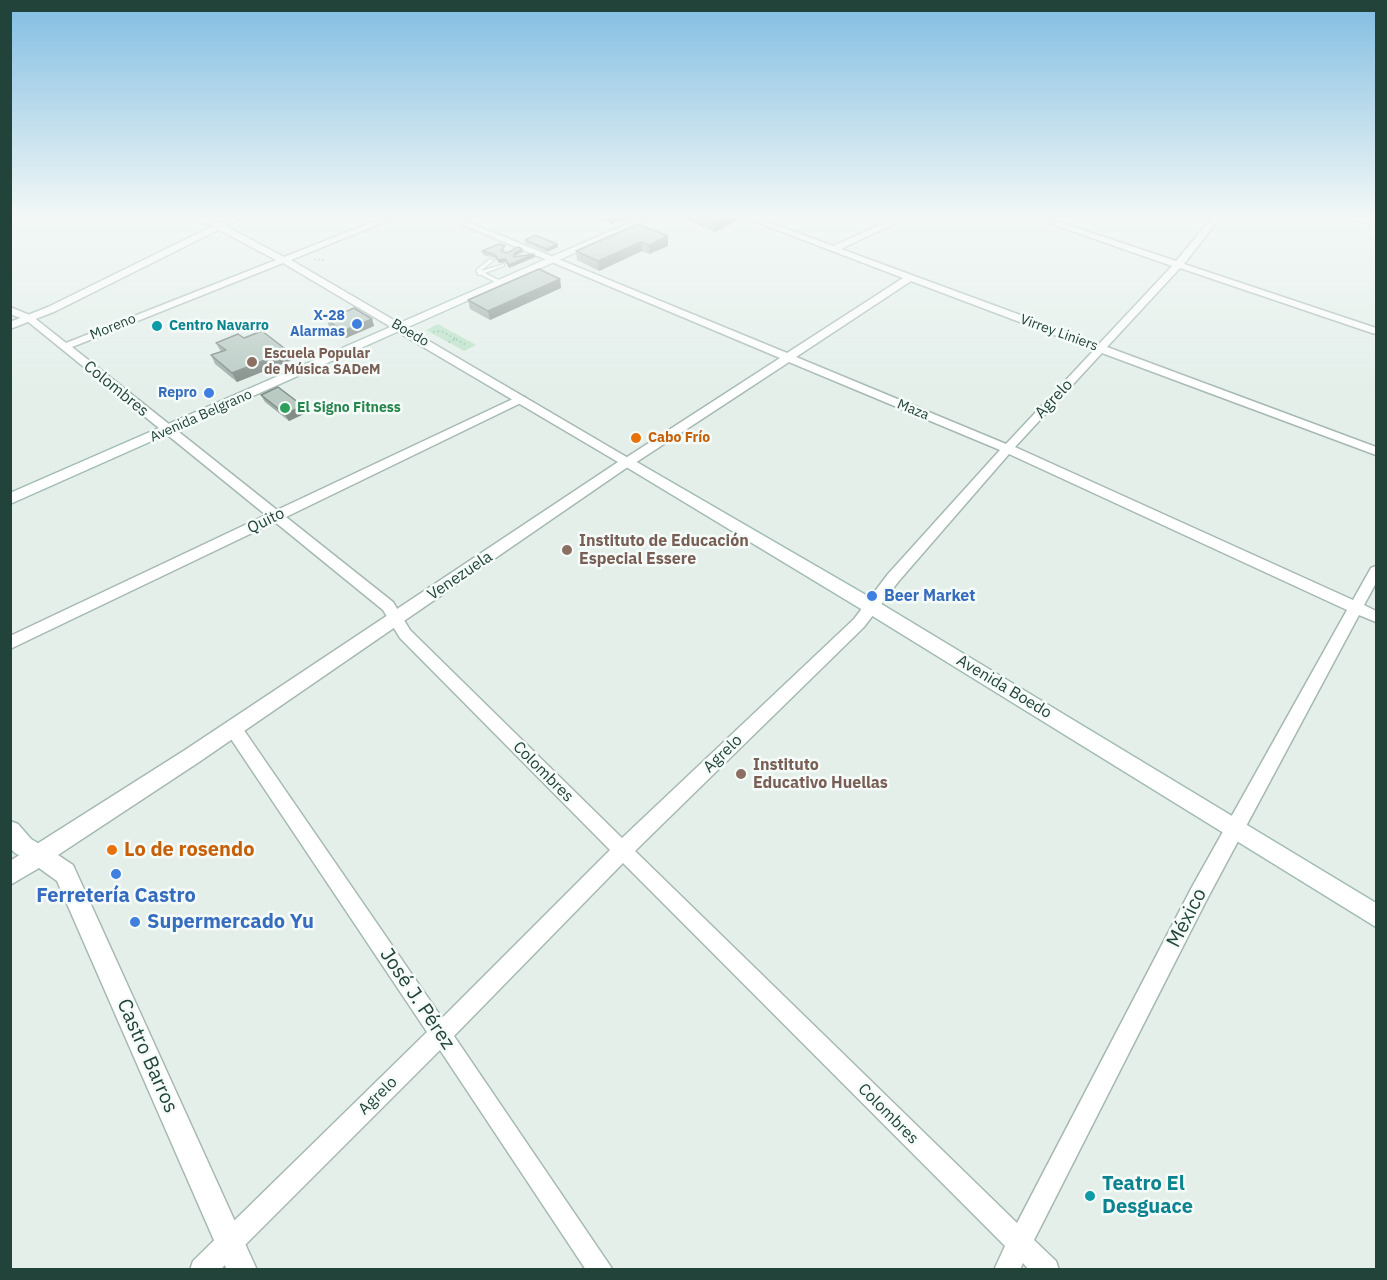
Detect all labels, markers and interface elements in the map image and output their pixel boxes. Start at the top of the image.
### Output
place label: X-28 Alarmas [290,308,345,340]
street label: Moreno [88,310,138,344]
street label: Virrey Liniers [1018,311,1100,355]
street label: Boedo [388,316,432,350]
marker: X-28 Alarmas [350,317,364,331]
place label: Centro Navarro [169,318,269,334]
marker: Centro Navarro [150,319,164,333]
place label: Escuela Popular de Música SADeM [264,346,380,378]
marker: Escuela Popular de Música SADeM [245,355,259,369]
street label: Colombres [80,357,152,421]
street label: Agrelo [1031,375,1077,423]
place label: Repro [158,385,197,401]
street label: Avenida Belgrano [147,386,255,446]
marker: Repro [202,386,216,400]
street label: Maza [895,396,931,424]
place label: El Signo Fitness [297,400,401,416]
marker: El Signo Fitness [278,401,292,415]
place label: Cabo Frío [648,430,710,446]
marker: Cabo Frío [629,431,643,445]
street label: Quito [244,504,288,538]
place label: Instituto de Educación Especial Essere [579,531,749,569]
marker: Instituto de Educación Especial Essere [560,543,574,557]
street label: Venezuela [424,547,496,605]
place label: Beer Market [884,586,975,606]
marker: Beer Market [865,589,879,603]
street label: Avenida Boedo [953,651,1055,723]
street label: Agrelo [700,731,746,777]
street label: Colombres [509,738,577,806]
place label: Instituto Educativo Huellas [753,755,888,793]
marker: Instituto Educativo Huellas [734,767,748,781]
place label: Lo de rosendo [124,838,254,862]
marker: Lo de rosendo [105,843,119,857]
marker: Ferretería Castro [109,867,123,881]
place label: Ferretería Castro [36,884,196,908]
street label: México [1162,884,1212,952]
place label: Supermercado Yu [147,910,314,934]
marker: Supermercado Yu [128,915,142,929]
street label: José J. Pérez [374,944,460,1054]
street label: Castro Barros [111,995,183,1117]
street label: Agrelo [355,1073,401,1119]
street label: Colombres [854,1080,922,1148]
place label: Teatro El Desguace [1102,1172,1193,1219]
marker: Teatro El Desguace [1083,1189,1097,1203]

